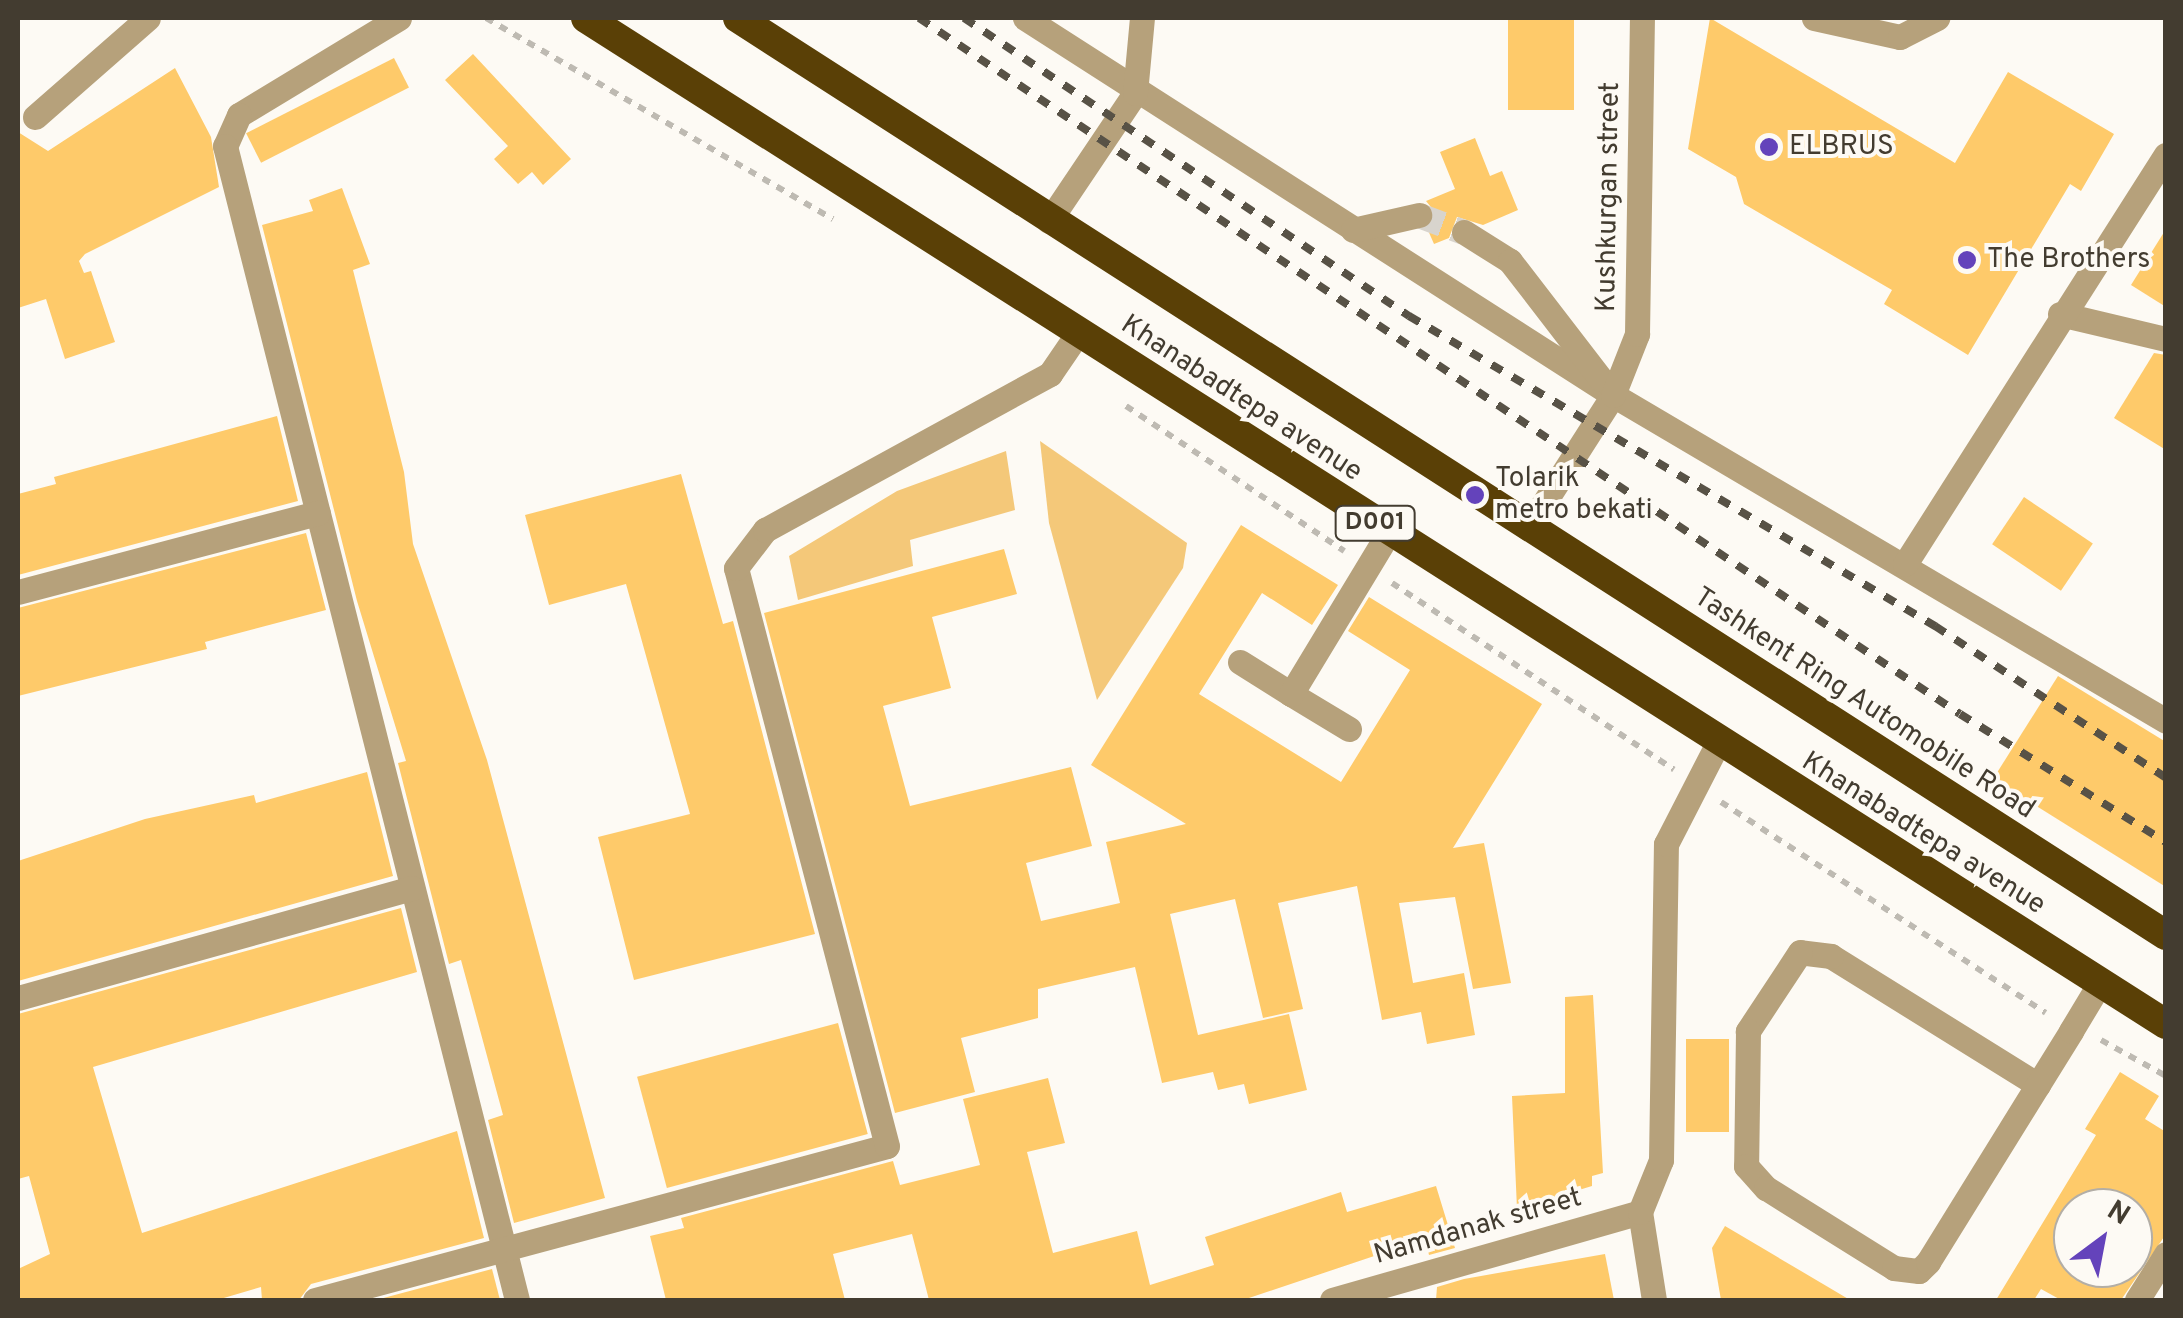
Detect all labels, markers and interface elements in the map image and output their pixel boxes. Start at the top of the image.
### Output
street label: Kushkurgan street [1590,82,1628,312]
place label: ELBRUS [1789,130,1894,164]
marker: ELBRUS [1758,136,1780,158]
place label: The Brothers [1987,243,2150,277]
marker: The Brothers [1956,249,1978,271]
street label: Khanabadtepa avenue [1114,308,1368,490]
place label: Tolarik metro bekati [1495,462,1653,528]
marker: Tolarik metro bekati [1464,484,1486,506]
road number: D001 [1332,503,1418,543]
street label: Tashkent Ring Automobile Road [1687,581,2041,827]
street label: Khanabadtepa avenue [1795,745,2051,923]
street label: Namdanak street [1370,1181,1586,1273]
north arrow [2053,1188,2153,1288]
text: N [2100,1194,2136,1235]

